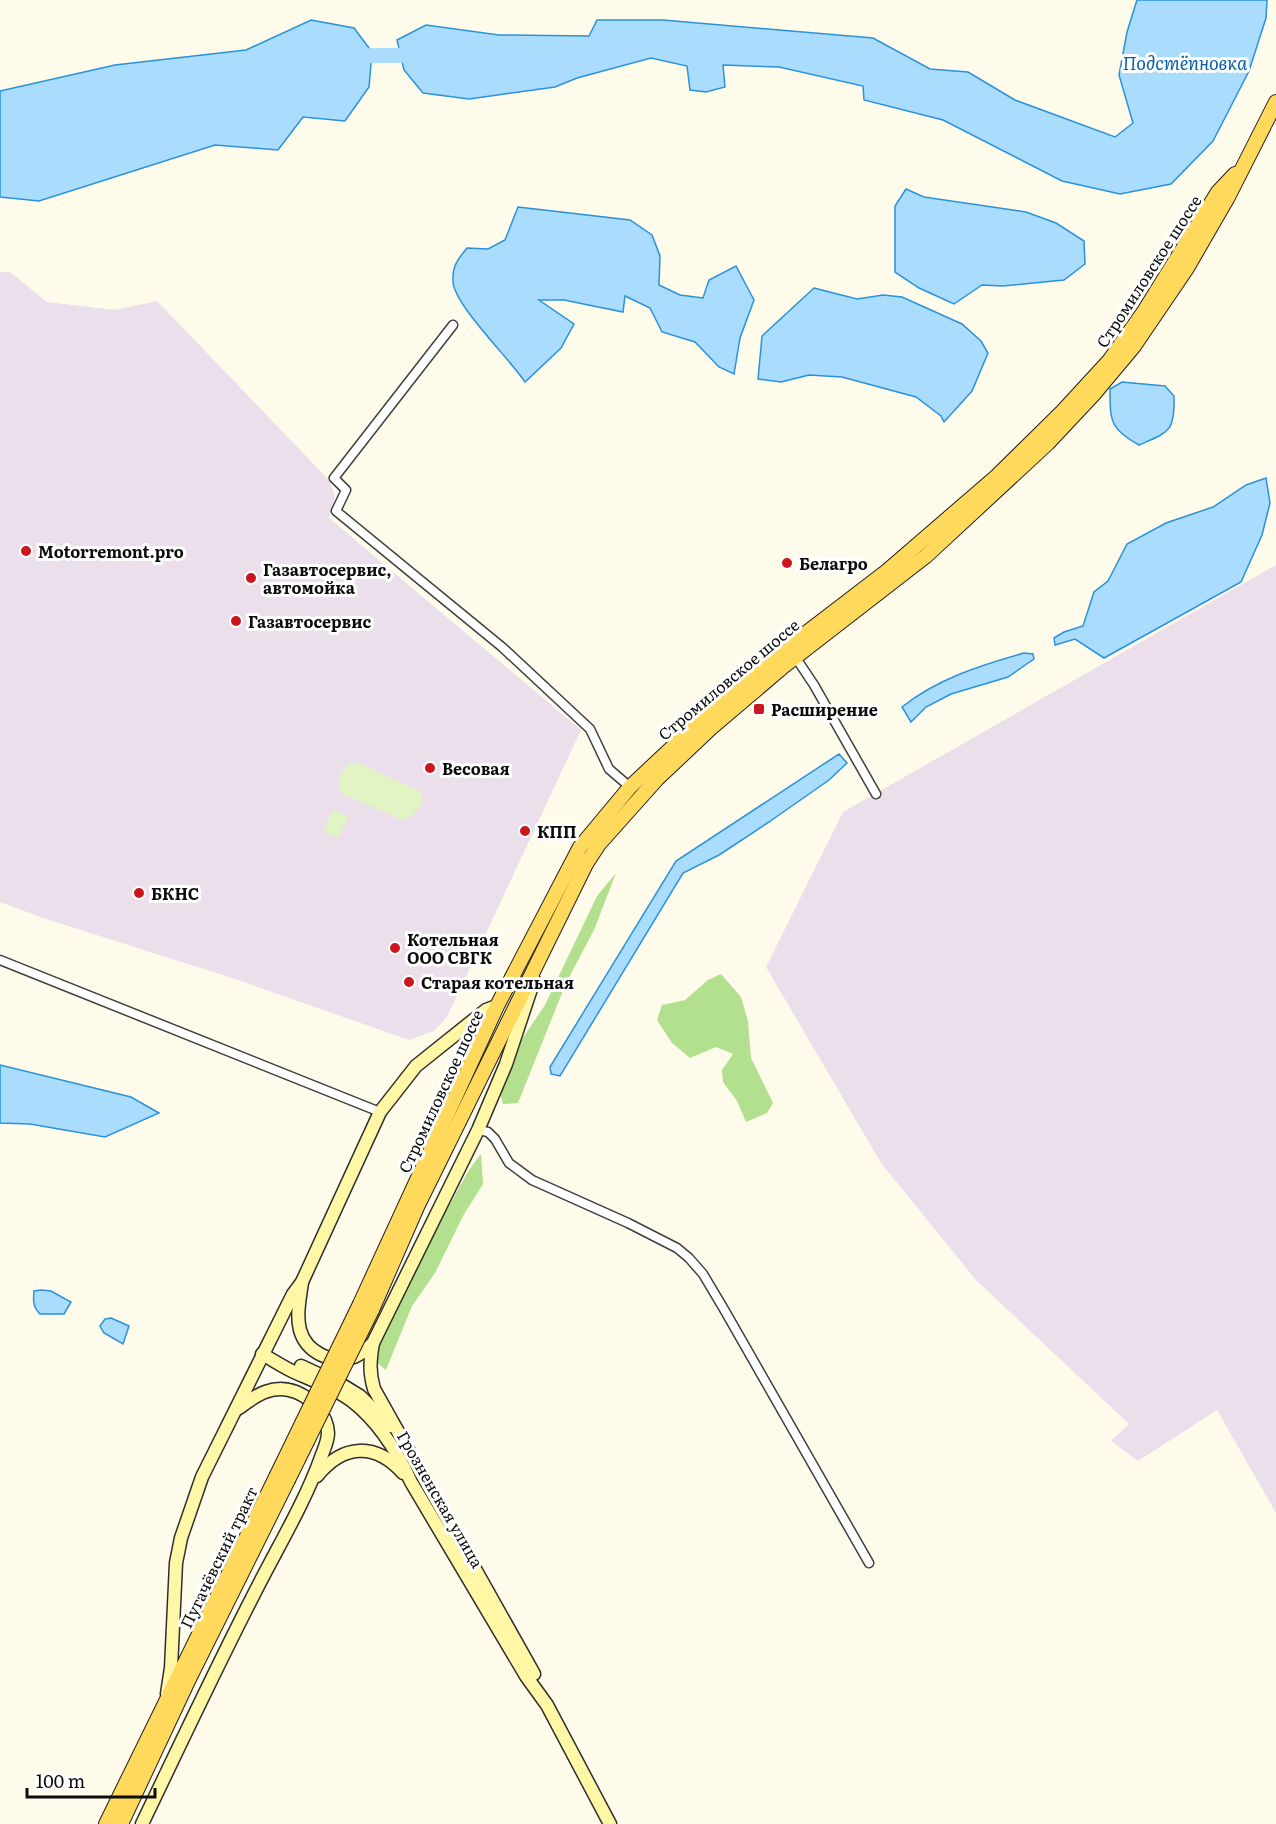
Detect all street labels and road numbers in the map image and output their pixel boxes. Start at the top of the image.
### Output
street label: Стромиловское шоссе [1090,190,1206,352]
street label: Стромиловское шоссе [652,613,804,745]
street label: Стромиловское шоссе [392,1005,488,1177]
street label: Грозненская улица [392,1426,490,1572]
street label: Пугачёвский тракт [173,1482,263,1632]

